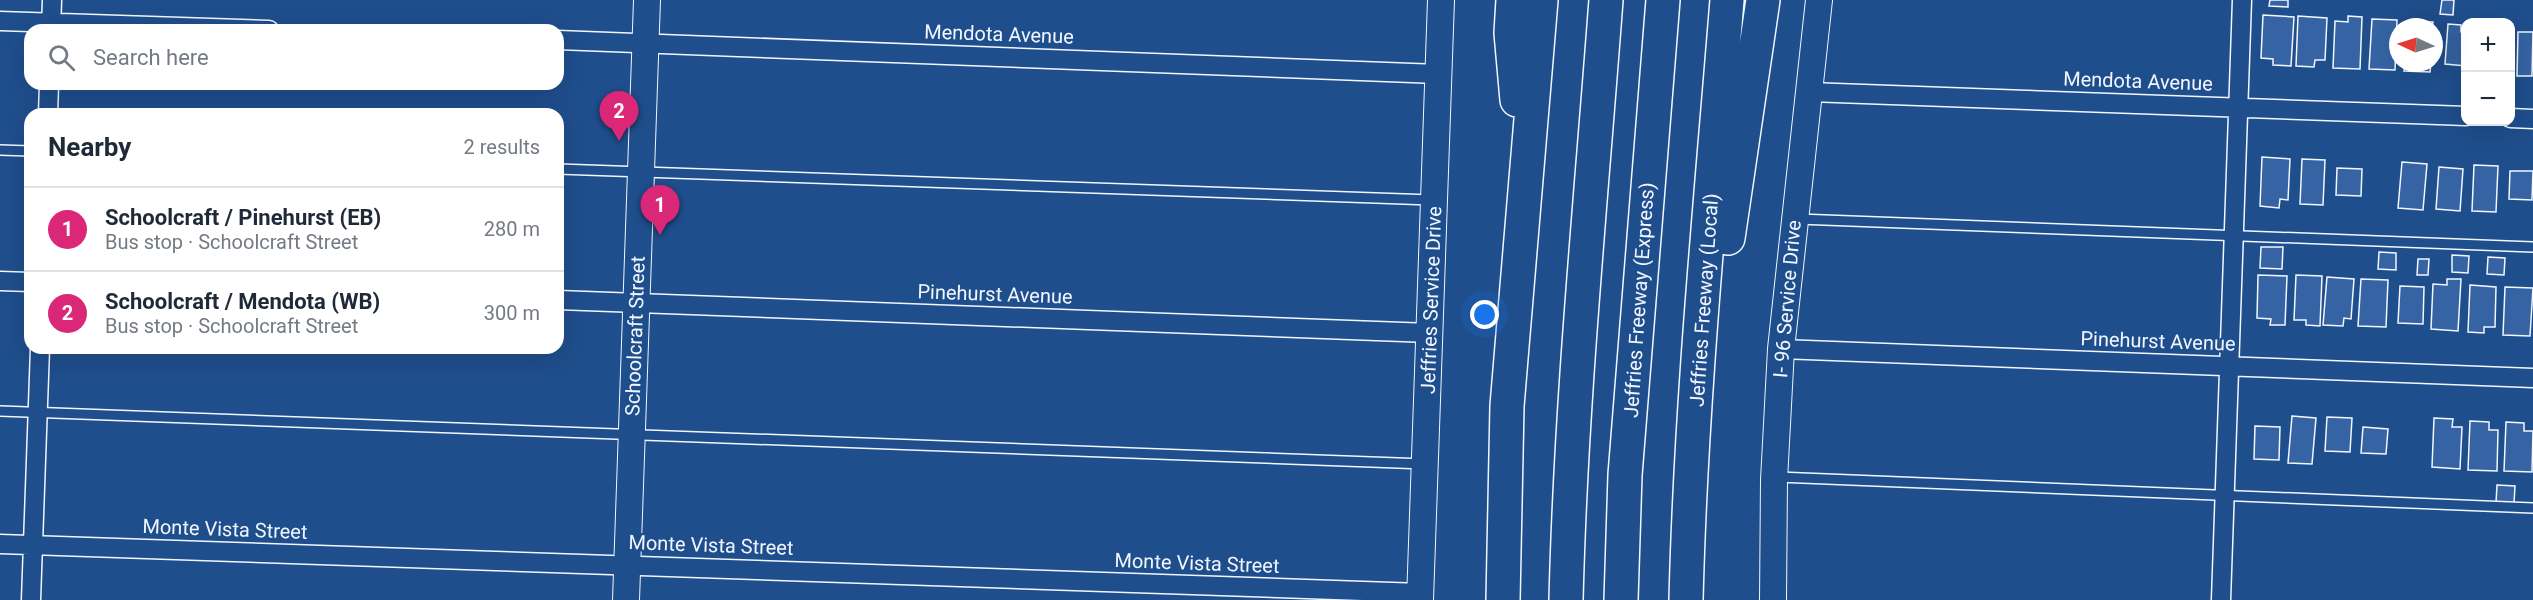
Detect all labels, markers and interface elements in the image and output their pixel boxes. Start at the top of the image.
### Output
north arrow [2389,18,2443,72]
map controls [2461,18,2515,126]
button: + [2461,18,2515,72]
street label: Mendota Avenue [924,19,1074,49]
search box [24,24,564,90]
icon: search [45,41,78,74]
text: Search here [93,45,209,70]
street label: Mendota Avenue [2063,66,2213,96]
button: − [2461,72,2515,126]
pin: 2 [600,92,638,141]
text: Nearby [48,132,131,162]
text: 2 results [464,135,540,159]
street label: Jeffries Freeway (Express) [1619,181,1659,419]
pin: 1 [640,186,680,235]
street label: Jeffries Freeway (Local) [1685,192,1723,408]
text: Schoolcraft / Pinehurst (EB) [105,205,381,230]
street label: Jeffries Service Drive [1416,206,1446,394]
text: 1 [62,217,73,241]
text: 280 m [484,217,540,241]
street label: I- 96 Service Drive [1768,219,1806,379]
text: Bus stop · Schoolcraft Street [105,230,358,254]
street label: Schoolcraft Street [620,256,650,416]
street label: Pinehurst Avenue [917,279,1073,309]
text: Schoolcraft / Mendota (WB) [105,289,380,314]
your location [1470,300,1499,329]
text: 2 [62,301,73,325]
text: 300 m [484,301,540,325]
text: Bus stop · Schoolcraft Street [105,314,358,338]
street label: Pinehurst Avenue [2080,326,2236,356]
street label: Monte Vista Street [142,514,308,544]
street label: Monte Vista Street [628,530,794,560]
street label: Monte Vista Street [1114,548,1280,578]

